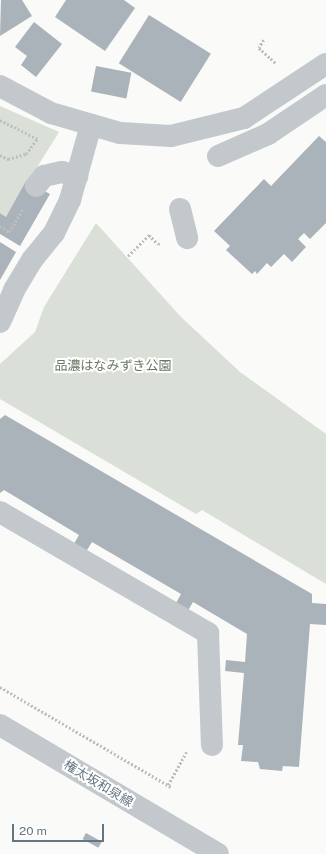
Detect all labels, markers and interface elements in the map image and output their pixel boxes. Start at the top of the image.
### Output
park label: 品濃はなみずき公園 [55,358,171,374]
street label: 権太坂和泉線 [61,757,135,811]
scale bar [14,816,106,842]
text: 20 m [19,824,47,838]

